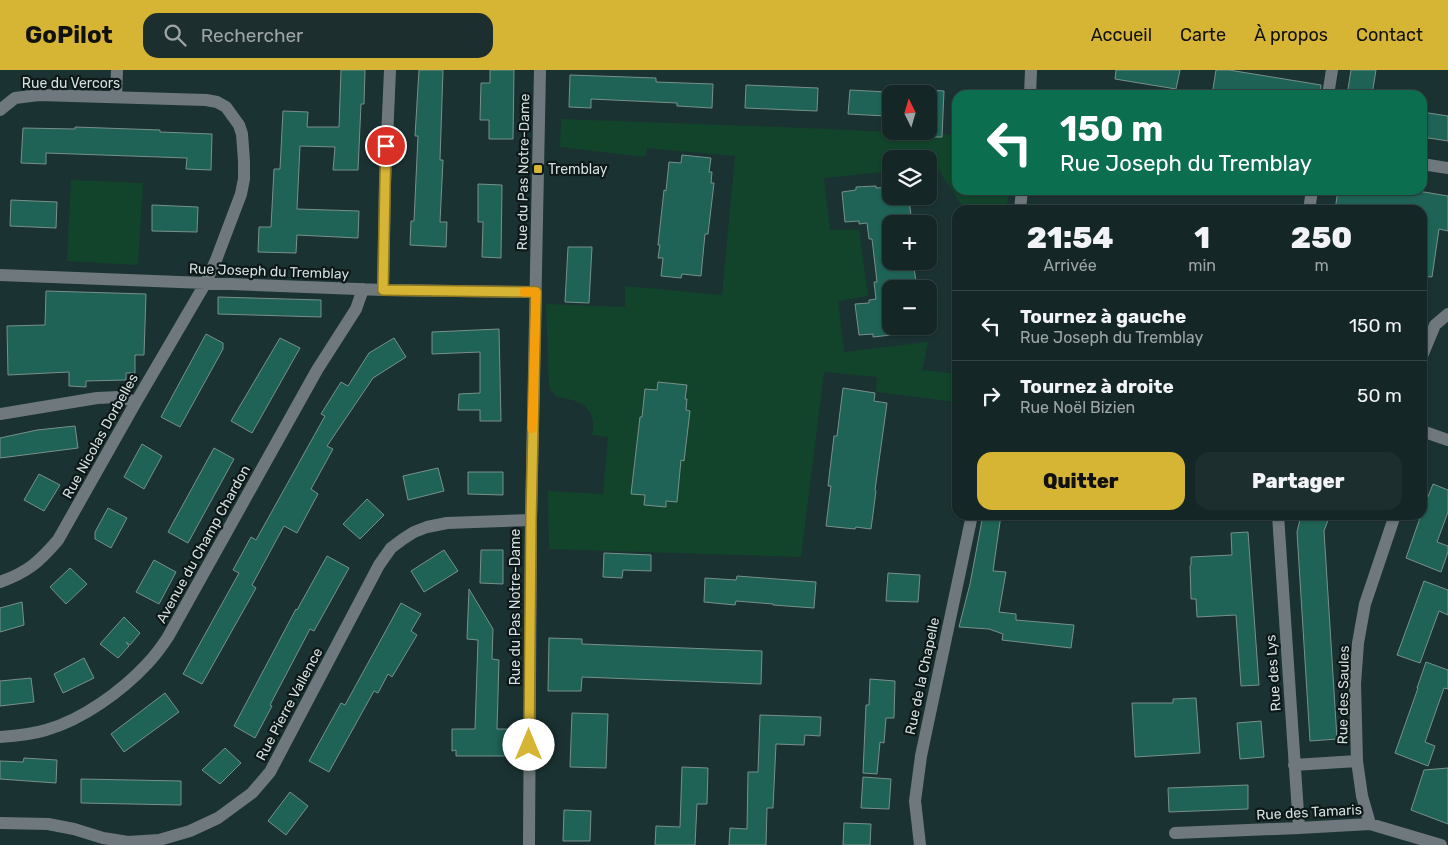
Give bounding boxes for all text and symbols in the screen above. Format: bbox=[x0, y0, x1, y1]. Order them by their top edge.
search box bbox=[143, 13, 493, 58]
text: GoPilot bbox=[25, 21, 113, 49]
icon: search bbox=[161, 21, 189, 49]
text: Rechercher bbox=[201, 24, 303, 47]
text: Accueil bbox=[1091, 24, 1152, 46]
text: Carte bbox=[1180, 24, 1226, 46]
text: À propos bbox=[1254, 24, 1328, 46]
text: Contact bbox=[1356, 24, 1423, 46]
street label: Rue du Vercors bbox=[22, 75, 120, 92]
north arrow bbox=[882, 85, 938, 140]
map controls bbox=[882, 85, 937, 335]
street label: Rue du Pas Notre-Dame bbox=[514, 93, 533, 251]
text: 150 m bbox=[1060, 108, 1163, 150]
icon: left bbox=[977, 110, 1042, 175]
pin bbox=[365, 125, 407, 167]
icon: arrive bbox=[372, 132, 400, 160]
button: layers bbox=[882, 150, 937, 205]
text: Rue Joseph du Tremblay bbox=[1060, 150, 1312, 177]
place label: Tremblay bbox=[548, 161, 608, 178]
marker: Tremblay bbox=[532, 163, 544, 175]
button: + bbox=[882, 215, 937, 270]
text: 21:54 bbox=[1027, 220, 1113, 256]
text: 1 bbox=[1194, 220, 1210, 256]
text: 250 bbox=[1291, 220, 1352, 256]
text: Arrivée bbox=[1043, 256, 1097, 275]
text: min bbox=[1188, 256, 1216, 275]
text: m bbox=[1314, 256, 1329, 275]
street label: Rue Joseph du Tremblay bbox=[189, 260, 350, 283]
button: − bbox=[882, 280, 937, 335]
text: Tournez à gauche bbox=[1020, 305, 1186, 328]
icon: left bbox=[977, 312, 1005, 340]
text: 150 m bbox=[1349, 314, 1402, 337]
text: Rue Joseph du Tremblay bbox=[1020, 328, 1203, 347]
street label: Rue Nicolas Dorbelles bbox=[59, 371, 142, 502]
text: Tournez à droite bbox=[1020, 375, 1174, 398]
icon: right bbox=[977, 382, 1005, 410]
text: 50 m bbox=[1357, 384, 1402, 407]
text: Rue Noël Bizien bbox=[1020, 398, 1135, 417]
button: Quitter bbox=[977, 452, 1185, 510]
button: Partager bbox=[1195, 452, 1402, 510]
street label: Avenue du Champ Chardon bbox=[153, 462, 254, 626]
street label: Rue du Pas Notre-Dame bbox=[507, 528, 524, 685]
street label: Rue de la Chapelle bbox=[902, 616, 943, 736]
street label: Rue des Lys bbox=[1262, 634, 1285, 712]
street label: Rue Pierre Vallence bbox=[253, 645, 326, 764]
street label: Rue des Saules bbox=[1334, 645, 1353, 745]
position arrow bbox=[502, 718, 554, 770]
street label: Rue des Tamaris bbox=[1256, 801, 1362, 824]

